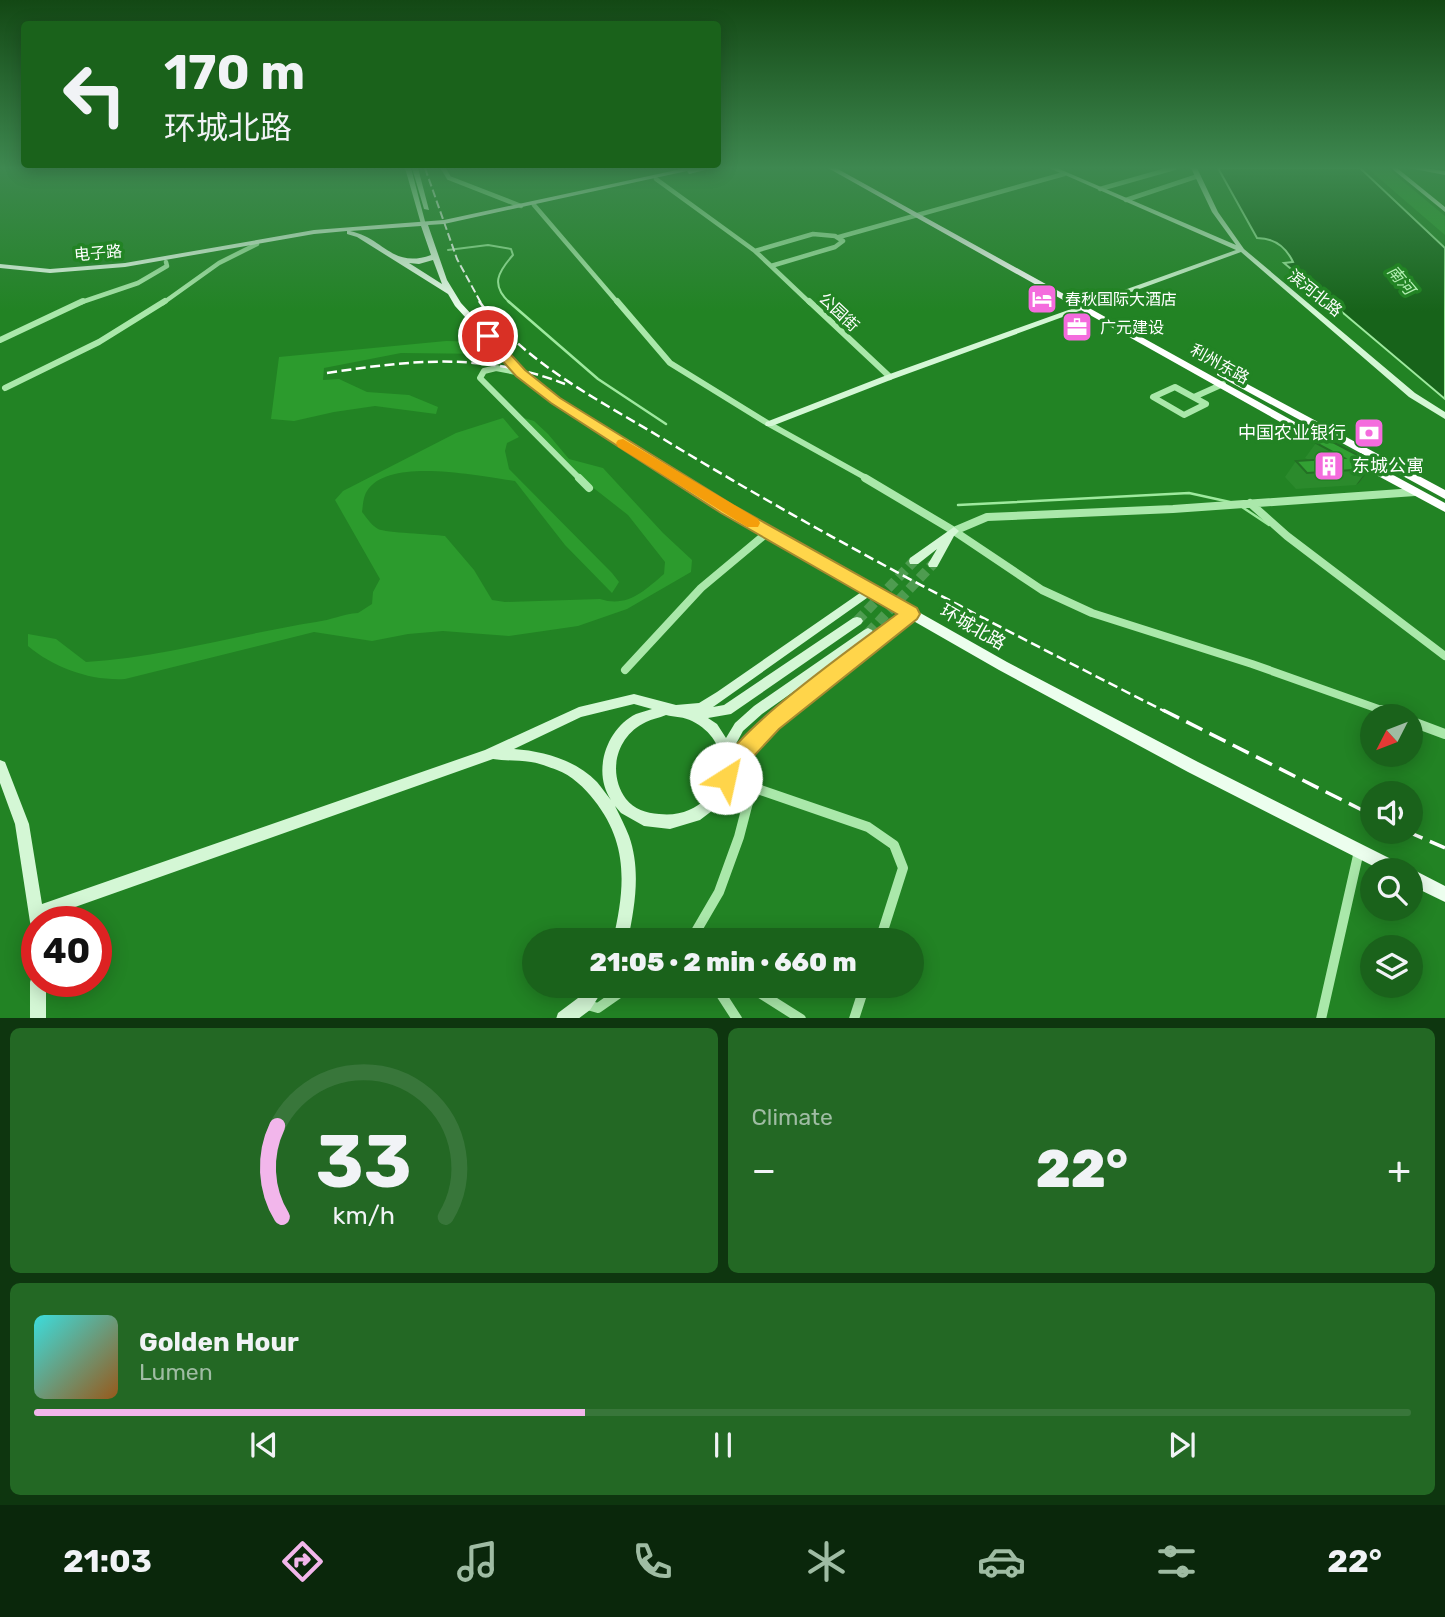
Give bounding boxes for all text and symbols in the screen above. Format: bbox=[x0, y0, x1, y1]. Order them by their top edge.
text: 170 m bbox=[164, 43, 305, 101]
icon: left bbox=[49, 49, 140, 140]
text: 环城北路 bbox=[164, 109, 292, 147]
street label: 电子路 bbox=[73, 241, 123, 265]
water label: 南河 bbox=[1383, 262, 1420, 301]
street label: 滨河北路 bbox=[1284, 265, 1346, 321]
hotel icon: 春秋国际大酒店 bbox=[1025, 282, 1059, 316]
street label: 公园街 bbox=[815, 289, 863, 335]
place label: 春秋国际大酒店 bbox=[1065, 290, 1177, 309]
pin bbox=[458, 306, 518, 366]
office icon: 广元建设 bbox=[1060, 310, 1094, 344]
icon: arrive bbox=[469, 317, 507, 355]
place label: 广元建设 bbox=[1100, 318, 1164, 337]
street label: 利州东路 bbox=[1187, 340, 1253, 388]
bank icon: 中国农业银行 bbox=[1352, 416, 1386, 450]
place label: 中国农业银行 bbox=[1238, 422, 1346, 444]
building icon: 东城公寓 bbox=[1312, 449, 1346, 483]
place label: 东城公寓 bbox=[1352, 455, 1424, 477]
street label: 环城北路 bbox=[936, 599, 1010, 655]
north arrow bbox=[1360, 704, 1423, 766]
map controls bbox=[1360, 704, 1423, 998]
position arrow bbox=[689, 741, 763, 815]
button: sound bbox=[1360, 781, 1423, 844]
button: search bbox=[1360, 858, 1423, 921]
speed limit sign: 40 bbox=[21, 906, 112, 997]
button: layers bbox=[1360, 935, 1423, 998]
text: 21:05 · 2 min · 660 m bbox=[589, 947, 857, 978]
text: Climate bbox=[752, 1103, 833, 1131]
text: 33 bbox=[316, 1119, 412, 1205]
text: 22° bbox=[1036, 1138, 1128, 1200]
text: − bbox=[752, 1147, 776, 1193]
text: + bbox=[1387, 1147, 1411, 1193]
text: km/h bbox=[333, 1200, 395, 1229]
text: Golden Hour bbox=[139, 1327, 299, 1358]
text: Lumen bbox=[139, 1358, 213, 1386]
icon: previous bbox=[245, 1426, 283, 1464]
icon: pause bbox=[704, 1426, 742, 1464]
icon: next bbox=[1163, 1426, 1201, 1464]
icon: directions bbox=[278, 1537, 327, 1586]
icon: music bbox=[453, 1537, 502, 1586]
icon: phone bbox=[628, 1537, 677, 1586]
icon: climate bbox=[802, 1537, 851, 1586]
icon: car bbox=[977, 1537, 1026, 1586]
icon: filters bbox=[1152, 1537, 1201, 1586]
text: 21:03 bbox=[63, 1542, 152, 1580]
text: 22° bbox=[1327, 1542, 1382, 1580]

